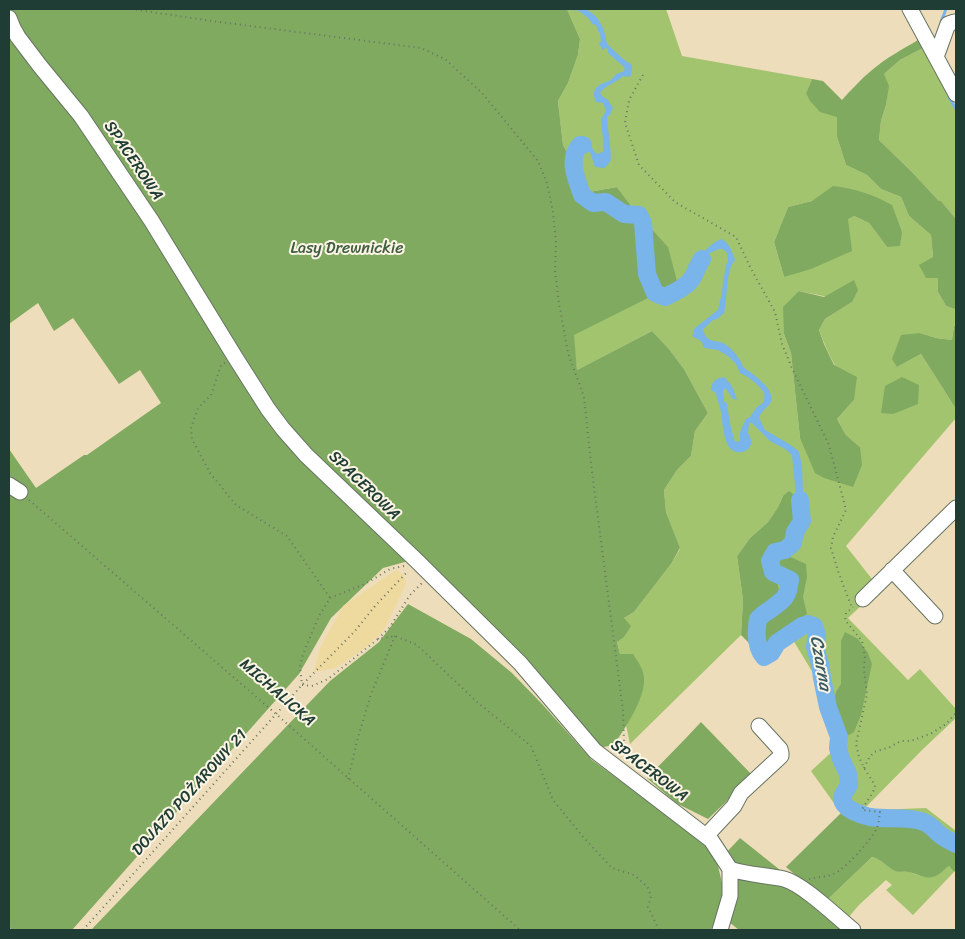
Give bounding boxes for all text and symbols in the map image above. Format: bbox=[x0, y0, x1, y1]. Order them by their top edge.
street label: SPACEROWA bbox=[99, 118, 167, 204]
park label: Lasy Drewnickie bbox=[291, 239, 403, 259]
street label: SPACEROWA bbox=[324, 447, 404, 525]
water label: Czarna bbox=[805, 634, 835, 692]
street label: MICHALICKA bbox=[235, 655, 319, 731]
street label: DOJAZD POŻAROWY 21 bbox=[128, 726, 252, 860]
street label: SPACEROWA bbox=[607, 736, 691, 806]

